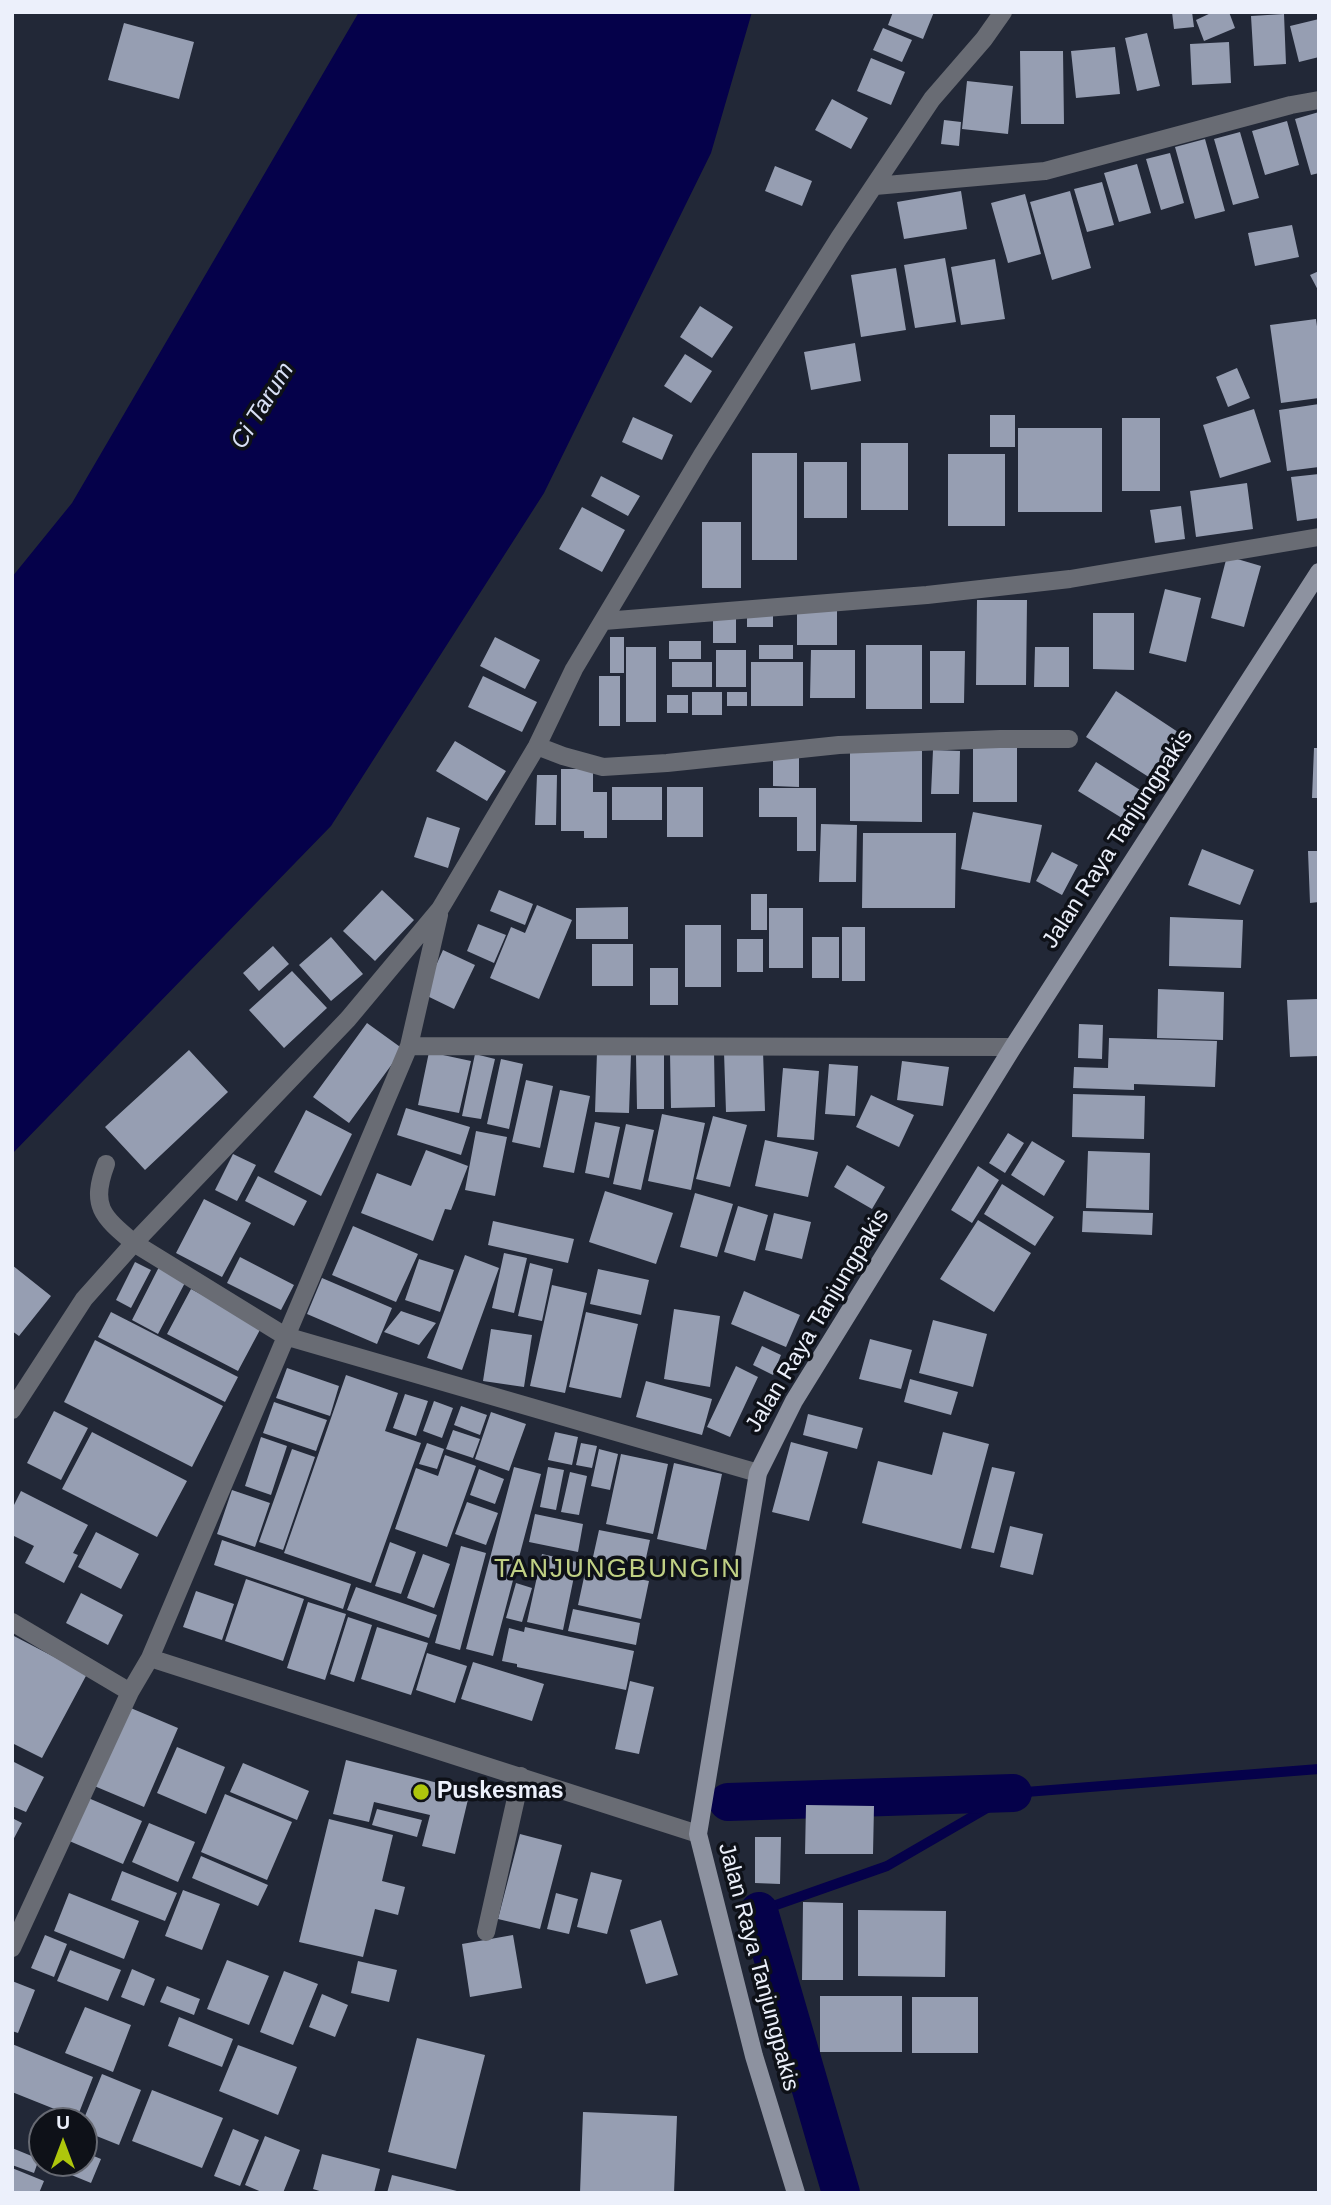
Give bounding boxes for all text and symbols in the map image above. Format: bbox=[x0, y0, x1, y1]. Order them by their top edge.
water label: Ci Tarum bbox=[225, 357, 301, 455]
street label: Jalan Raya Tanjungpakis bbox=[1037, 724, 1199, 954]
street label: Jalan Raya Tanjungpakis bbox=[740, 1204, 896, 1438]
district label: TANJUNGBUNGIN bbox=[496, 1554, 740, 1586]
place label: Puskesmas bbox=[437, 1778, 564, 1806]
marker: Puskesmas bbox=[411, 1782, 431, 1802]
street label: Jalan Raya Tanjungpakis bbox=[712, 1840, 804, 2094]
north arrow bbox=[28, 2107, 98, 2177]
text: U bbox=[56, 2112, 70, 2133]

